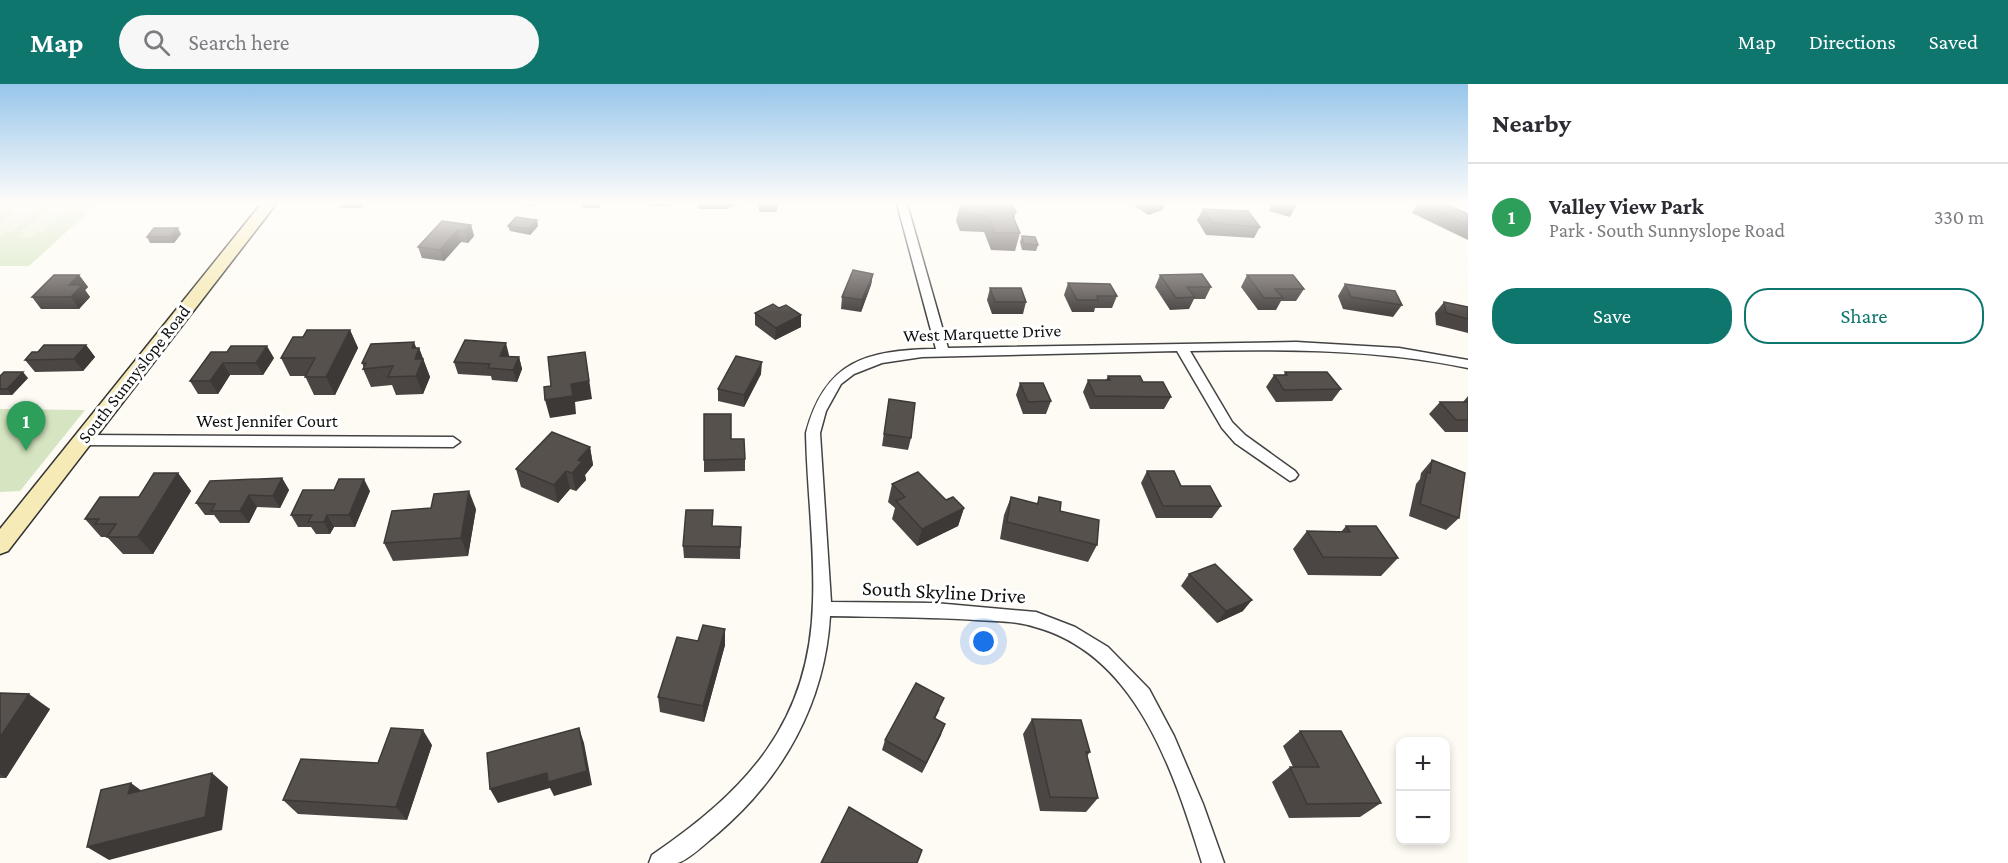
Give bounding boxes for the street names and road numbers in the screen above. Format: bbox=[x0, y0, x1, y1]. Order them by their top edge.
street label: South Sunnyslope Road bbox=[74, 301, 194, 447]
street label: West Marquette Drive bbox=[903, 320, 1062, 346]
street label: West Jennifer Court bbox=[196, 411, 339, 431]
street label: South Skyline Drive bbox=[862, 576, 1026, 608]

